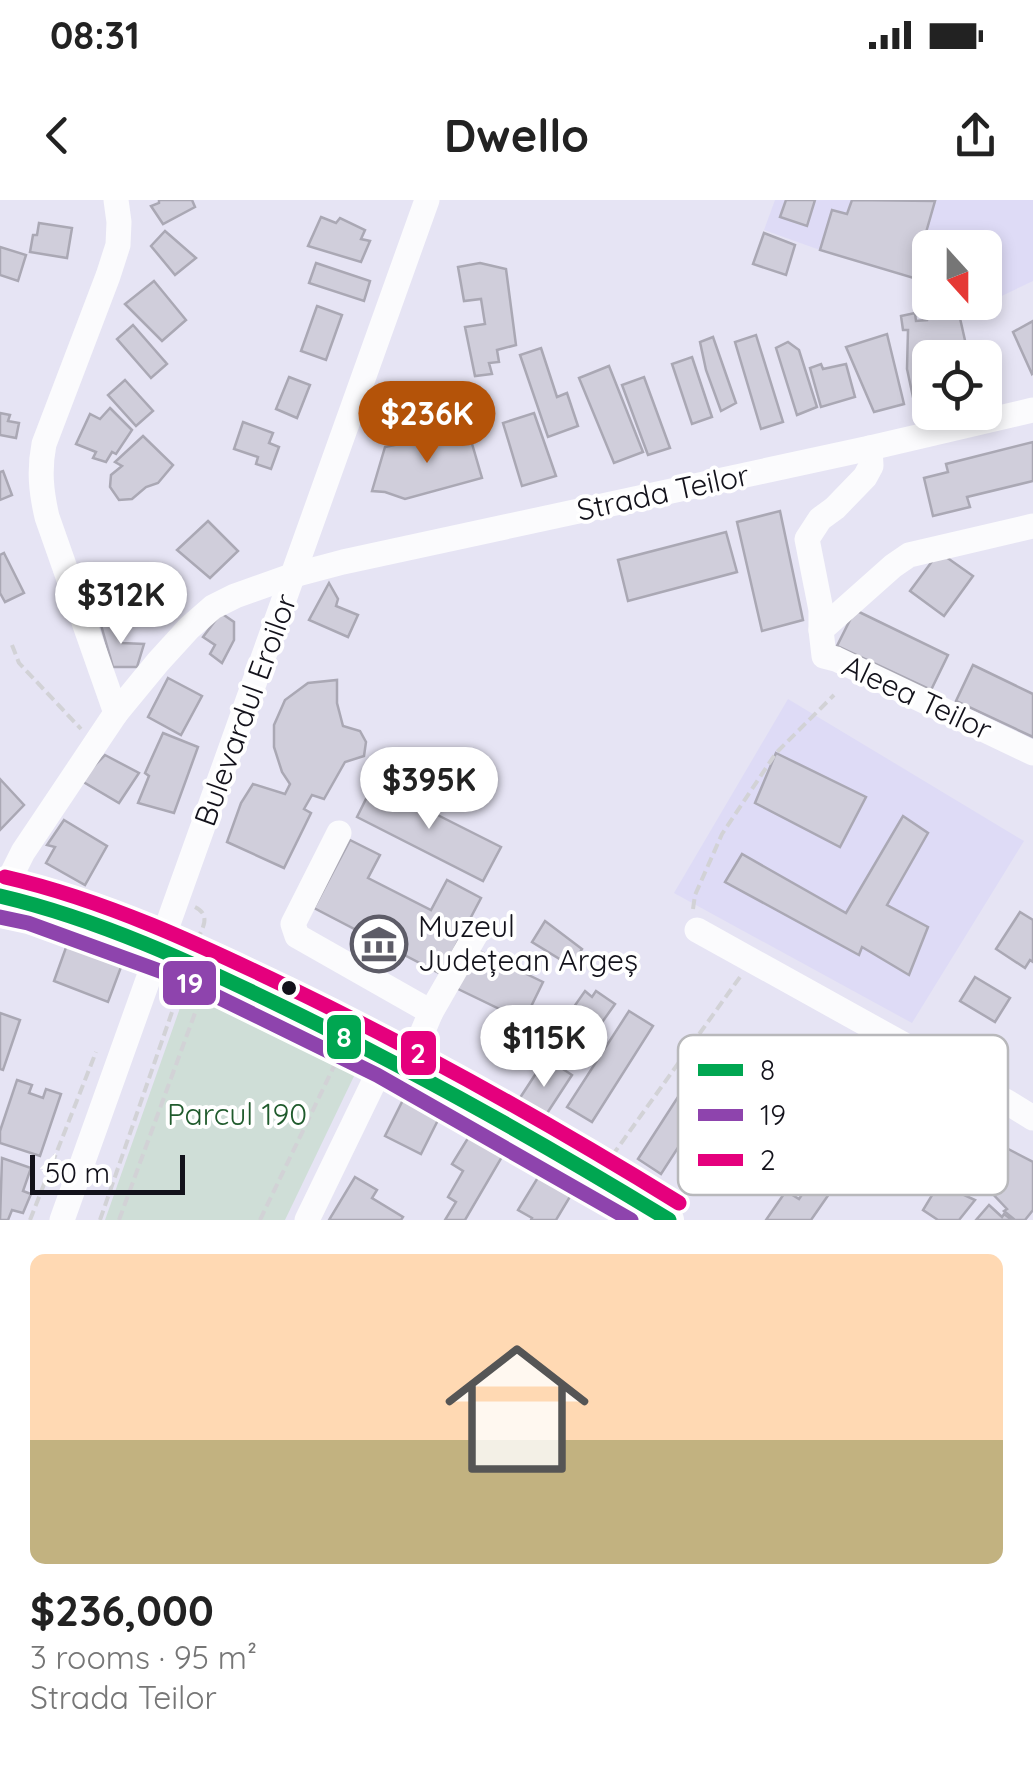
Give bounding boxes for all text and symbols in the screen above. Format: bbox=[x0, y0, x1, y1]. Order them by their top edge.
text: 08:31 bbox=[50, 11, 140, 59]
text: Dwello bbox=[444, 107, 589, 163]
icon: back bbox=[30, 108, 85, 163]
icon: share bbox=[948, 108, 1003, 163]
north arrow bbox=[912, 230, 1002, 320]
map controls bbox=[912, 230, 1002, 430]
button: locate bbox=[912, 340, 1002, 430]
pin: $236K bbox=[357, 381, 497, 466]
text: $236K bbox=[380, 393, 474, 433]
street label: Strada Teilor bbox=[573, 455, 753, 529]
pin: $312K bbox=[51, 562, 191, 647]
text: $312K bbox=[77, 574, 165, 614]
street label: Bulevardul Eroilor bbox=[185, 588, 305, 831]
street label: Aleea Teilor bbox=[837, 646, 999, 748]
pin: $395K bbox=[359, 747, 499, 832]
text: $395K bbox=[382, 759, 476, 799]
place label: Muzeul Județean Argeș bbox=[418, 907, 638, 979]
museum icon: Muzeul Județean Argeș bbox=[349, 914, 409, 974]
line badge: 19 bbox=[161, 959, 218, 1007]
text: 19 bbox=[177, 965, 203, 1000]
unlabelled marker bbox=[279, 978, 299, 998]
pin: $115K bbox=[474, 1005, 614, 1090]
line badge: 8 bbox=[325, 1013, 363, 1061]
text: $115K bbox=[502, 1017, 586, 1057]
text: 8 bbox=[336, 1019, 352, 1054]
line badge: 2 bbox=[399, 1029, 438, 1077]
text: 2 bbox=[410, 1035, 426, 1070]
legend bbox=[678, 1035, 1008, 1195]
text: 8 bbox=[760, 1052, 775, 1087]
park label: Parcul 190 bbox=[167, 1095, 307, 1133]
text: 19 bbox=[760, 1097, 786, 1132]
text: 2 bbox=[760, 1142, 776, 1177]
scale bar bbox=[30, 1150, 185, 1194]
text: 50 m bbox=[45, 1155, 110, 1190]
icon: home bbox=[427, 1319, 607, 1499]
text: $236,000 bbox=[30, 1584, 214, 1637]
text: 3 rooms · 95 m² bbox=[30, 1637, 257, 1677]
text: Strada Teilor bbox=[30, 1677, 217, 1717]

